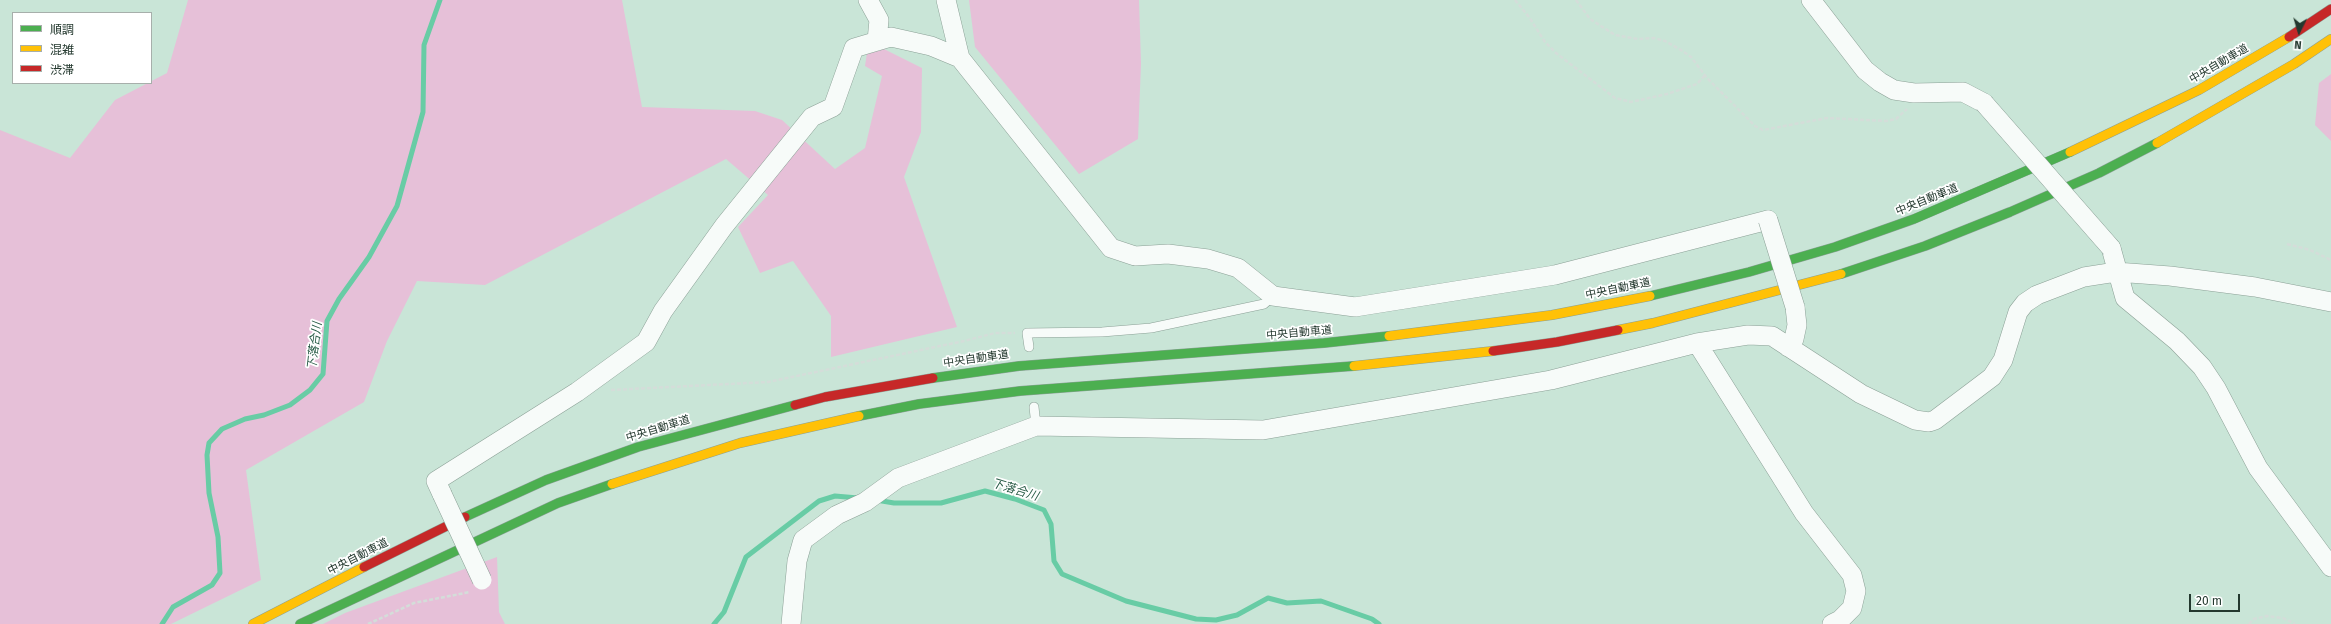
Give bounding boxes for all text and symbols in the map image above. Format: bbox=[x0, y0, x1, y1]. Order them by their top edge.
legend bbox=[12, 12, 152, 84]
north arrow bbox=[2279, 12, 2319, 52]
text: 順調 bbox=[50, 23, 74, 37]
text: N bbox=[2294, 38, 2302, 51]
street label: 中央自動車道 bbox=[2187, 42, 2251, 86]
text: 混雑 bbox=[50, 43, 74, 57]
text: 渋滞 bbox=[50, 63, 74, 77]
street label: 中央自動車道 bbox=[1894, 182, 1960, 218]
street label: 中央自動車道 bbox=[1584, 276, 1652, 302]
water label: 下落合川 bbox=[305, 321, 325, 371]
street label: 中央自動車道 bbox=[1266, 324, 1332, 342]
street label: 中央自動車道 bbox=[942, 348, 1010, 370]
street label: 中央自動車道 bbox=[625, 413, 691, 445]
water label: 下落合川 bbox=[990, 476, 1040, 504]
street label: 中央自動車道 bbox=[326, 536, 390, 578]
scale bar bbox=[2191, 586, 2242, 612]
text: 20 m bbox=[2196, 594, 2222, 608]

